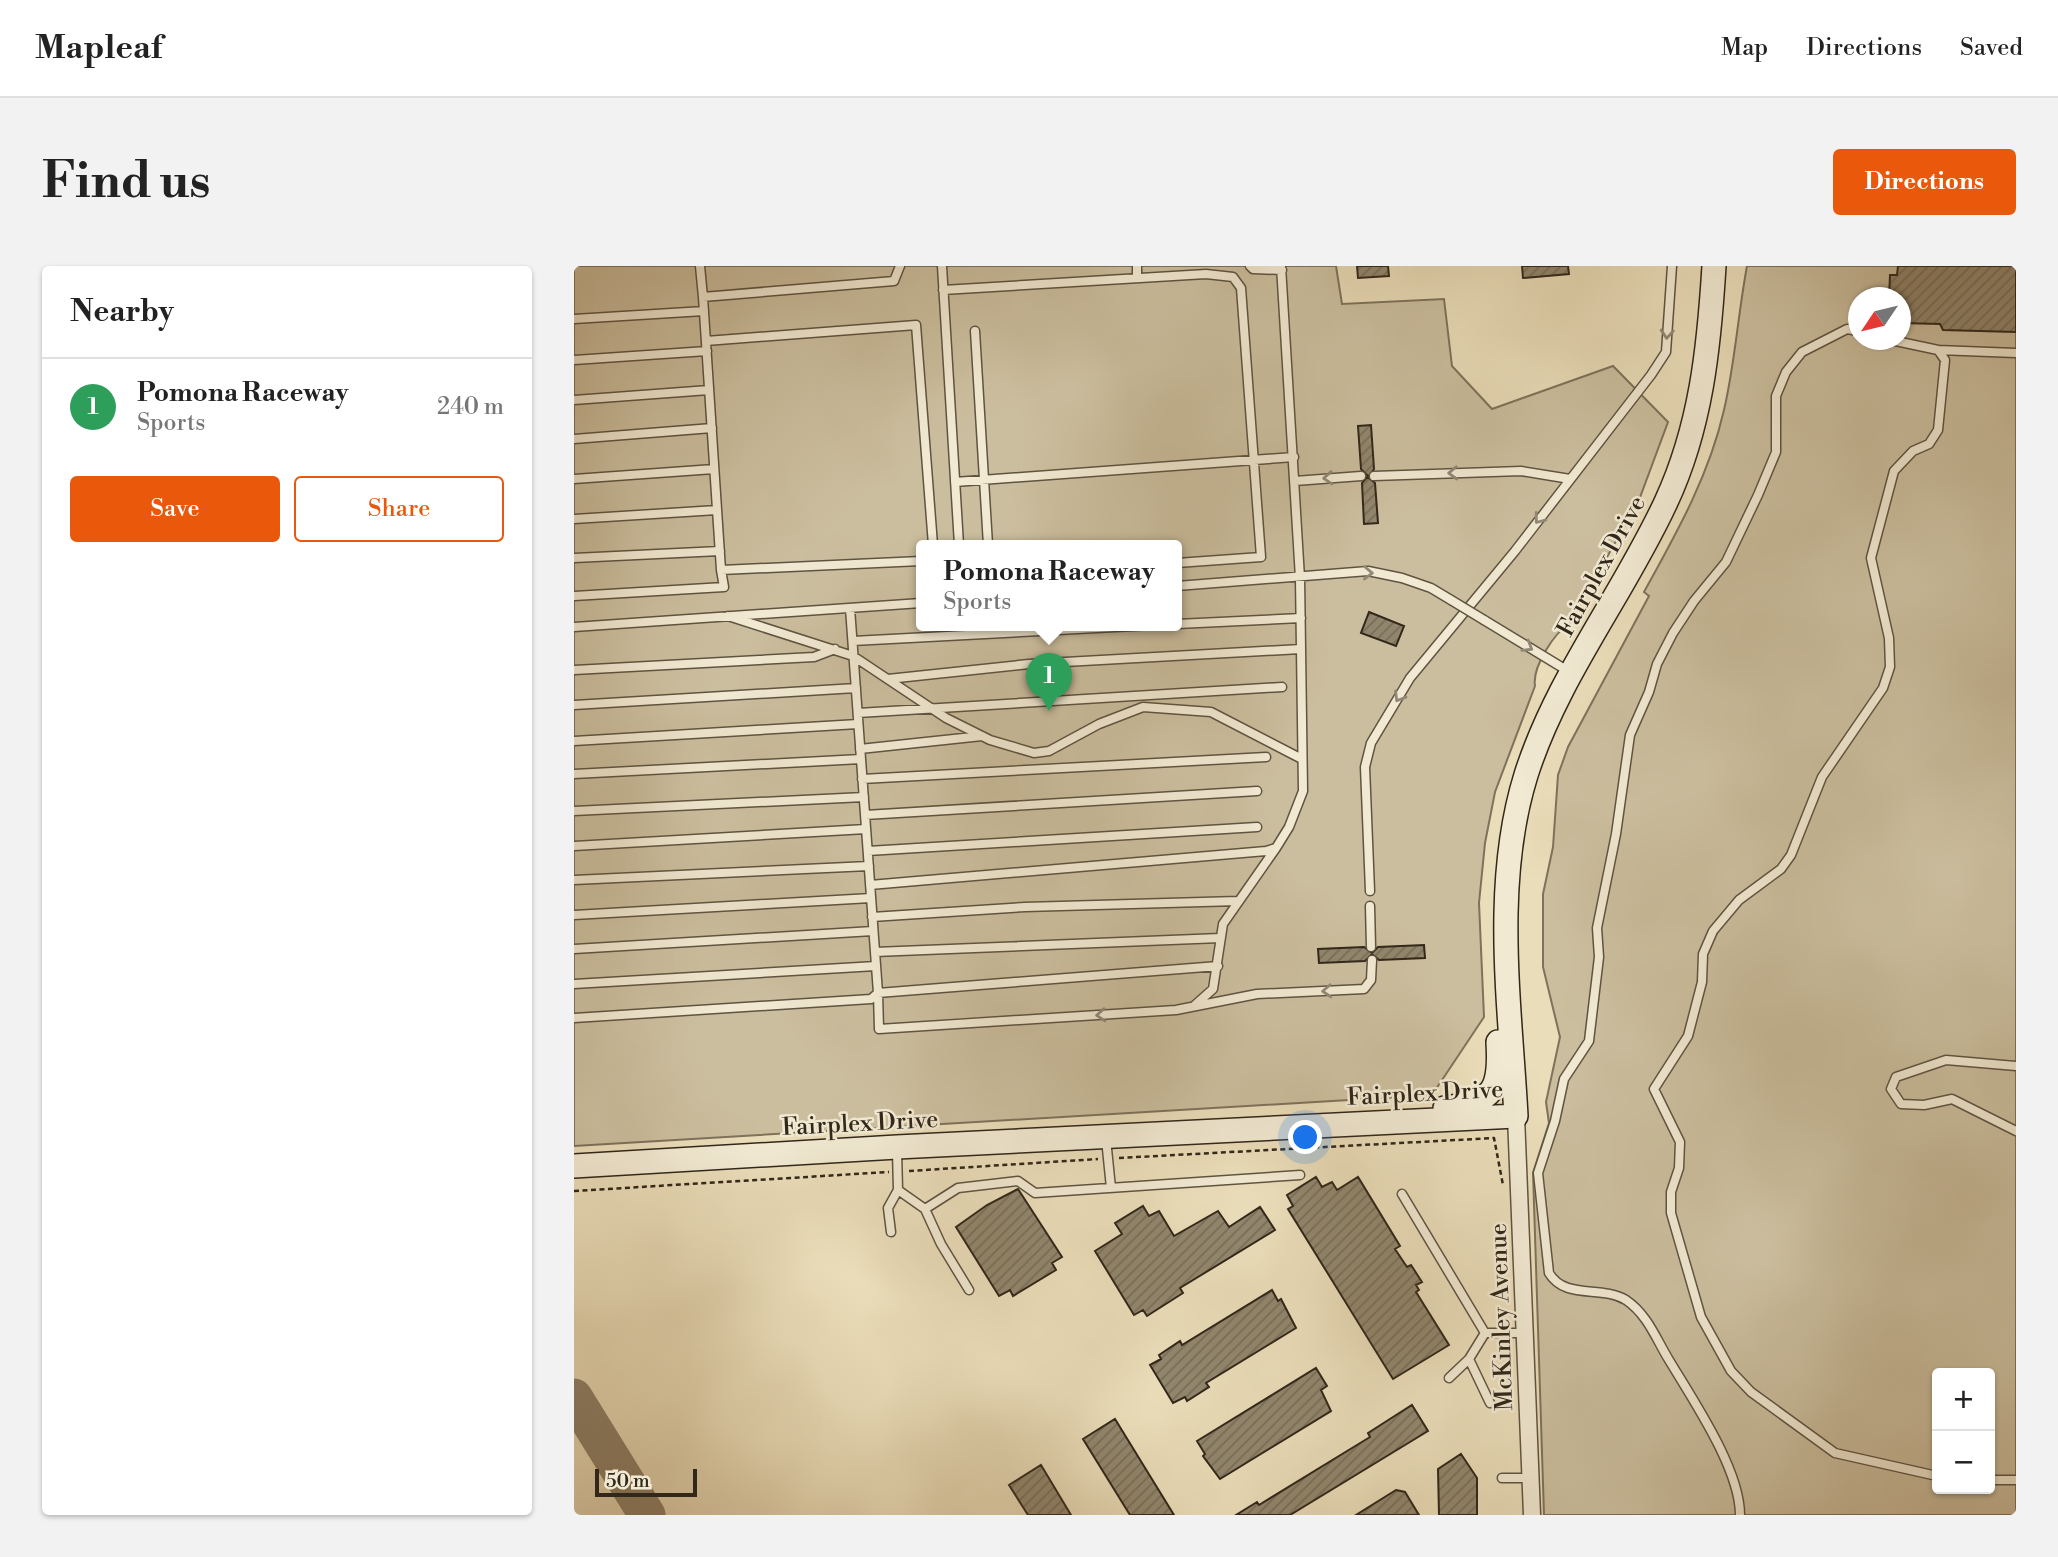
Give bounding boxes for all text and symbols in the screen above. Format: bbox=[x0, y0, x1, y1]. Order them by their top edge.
text: Mapleaf bbox=[35, 28, 162, 69]
text: Map bbox=[1721, 33, 1768, 63]
text: Directions bbox=[1806, 33, 1922, 63]
text: Saved bbox=[1960, 33, 2023, 63]
button: Directions bbox=[1833, 149, 2016, 215]
text: Find us bbox=[42, 152, 211, 213]
north arrow bbox=[1848, 287, 1911, 350]
text: Nearby bbox=[70, 293, 174, 331]
one-way arrow bbox=[1660, 329, 1675, 340]
text: Pomona Raceway bbox=[137, 377, 349, 409]
text: 1 bbox=[87, 393, 99, 421]
text: 240 m bbox=[437, 393, 504, 421]
text: Sports bbox=[137, 409, 205, 437]
one-way arrow bbox=[1448, 465, 1458, 481]
one-way arrow bbox=[1322, 470, 1333, 485]
button: Save bbox=[70, 476, 280, 542]
button: Share bbox=[294, 476, 504, 542]
street label: Fairplex Drive bbox=[1551, 491, 1653, 642]
one-way arrow bbox=[1535, 511, 1548, 524]
popup bbox=[916, 540, 1182, 631]
text: Pomona Raceway bbox=[943, 556, 1155, 588]
one-way arrow bbox=[1363, 565, 1374, 580]
text: Sports bbox=[943, 588, 1011, 616]
one-way arrow bbox=[1520, 638, 1533, 651]
pin: 1 bbox=[1026, 653, 1072, 711]
one-way arrow bbox=[1394, 690, 1407, 703]
one-way arrow bbox=[1321, 983, 1332, 998]
one-way arrow bbox=[1096, 1007, 1107, 1022]
street label: Fairplex Drive bbox=[1346, 1075, 1504, 1113]
street label: Fairplex Drive bbox=[781, 1105, 939, 1143]
your location bbox=[1288, 1120, 1322, 1154]
street label: McKinley Avenue bbox=[1484, 1223, 1520, 1411]
map controls bbox=[1932, 1368, 1995, 1494]
button: + bbox=[1932, 1368, 1995, 1431]
button: − bbox=[1932, 1431, 1995, 1494]
scale bar bbox=[595, 1466, 696, 1498]
text: 50 m bbox=[606, 1469, 650, 1493]

